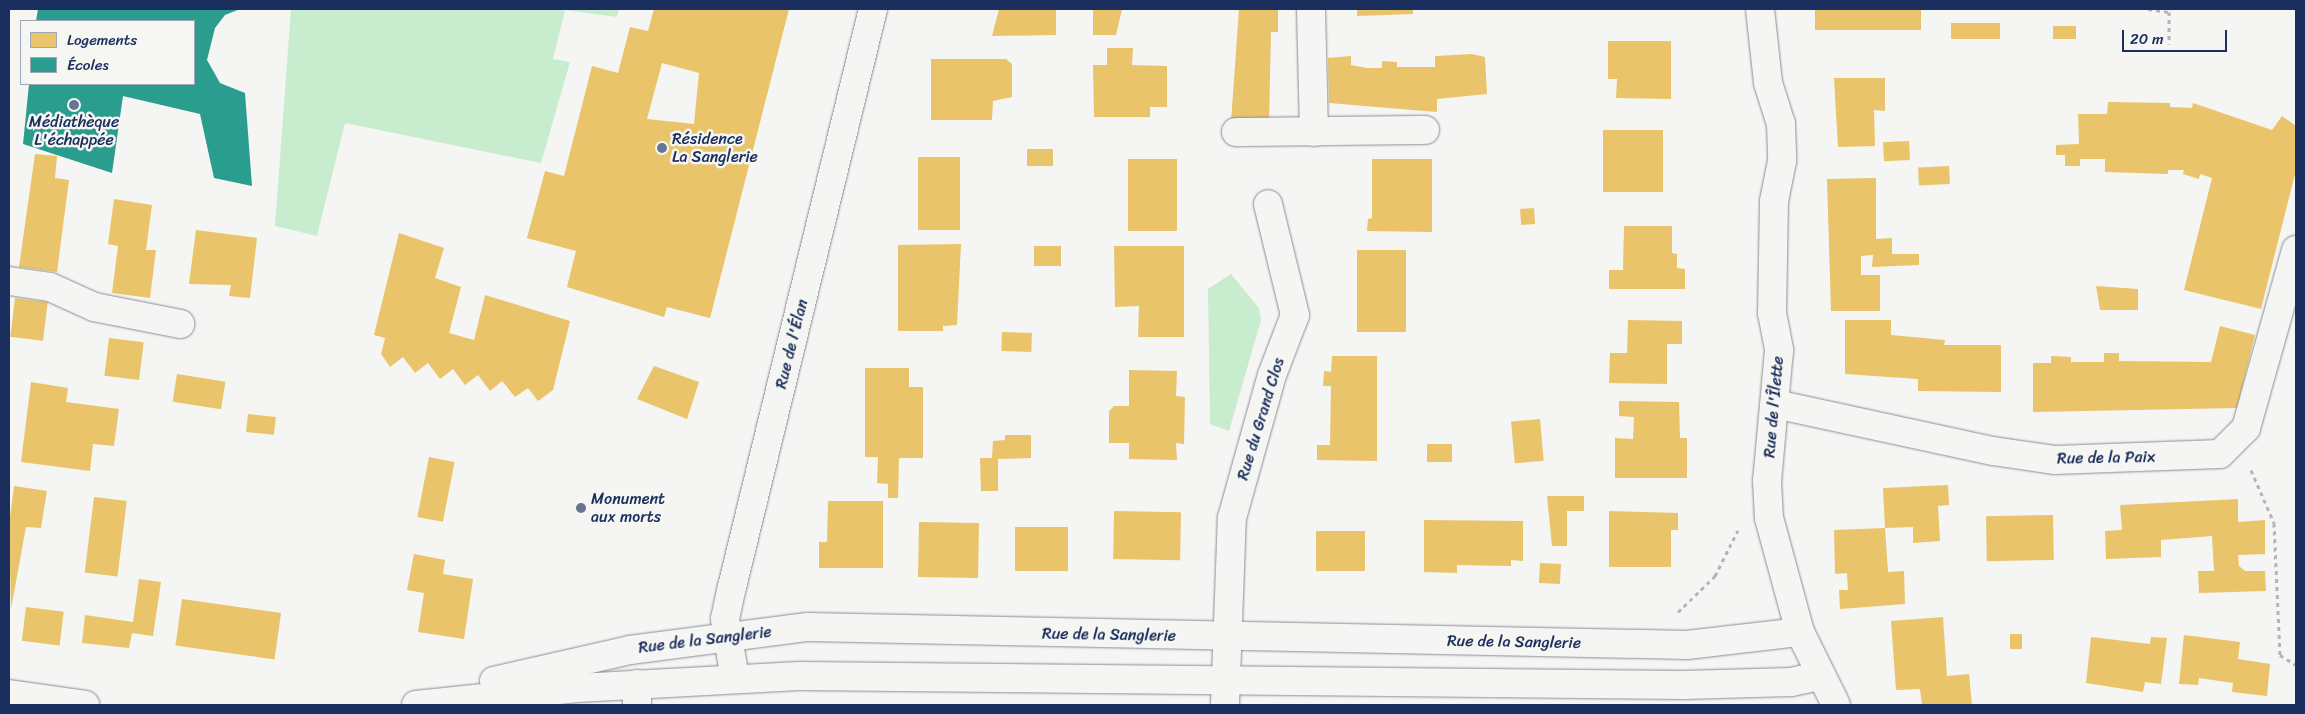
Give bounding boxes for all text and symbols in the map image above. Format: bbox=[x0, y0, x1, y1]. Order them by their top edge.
legend bbox=[20, 20, 195, 85]
scale bar bbox=[2125, 20, 2230, 52]
text: 20 m bbox=[2130, 26, 2164, 52]
text: Logements bbox=[67, 27, 137, 53]
text: Écoles bbox=[67, 52, 109, 78]
marker: Médiathèque L'échappée bbox=[68, 99, 80, 111]
place label: Médiathèque L'échappée bbox=[29, 112, 119, 150]
place label: Résidence La Sanglerie bbox=[672, 129, 758, 167]
marker: Résidence La Sanglerie bbox=[656, 142, 668, 154]
street label: Rue de l'Élan bbox=[772, 297, 812, 391]
street label: Rue du Grand Clos bbox=[1233, 355, 1289, 483]
street label: Rue de l'Îlette bbox=[1760, 355, 1788, 459]
street label: Rue de la Paix bbox=[2057, 448, 2155, 468]
place label: Monument aux morts bbox=[591, 489, 665, 527]
marker: Monument aux morts bbox=[575, 502, 587, 514]
street label: Rue de la Sanglerie bbox=[637, 622, 773, 658]
street label: Rue de la Sanglerie bbox=[1041, 624, 1177, 646]
street label: Rue de la Sanglerie bbox=[1446, 631, 1582, 653]

